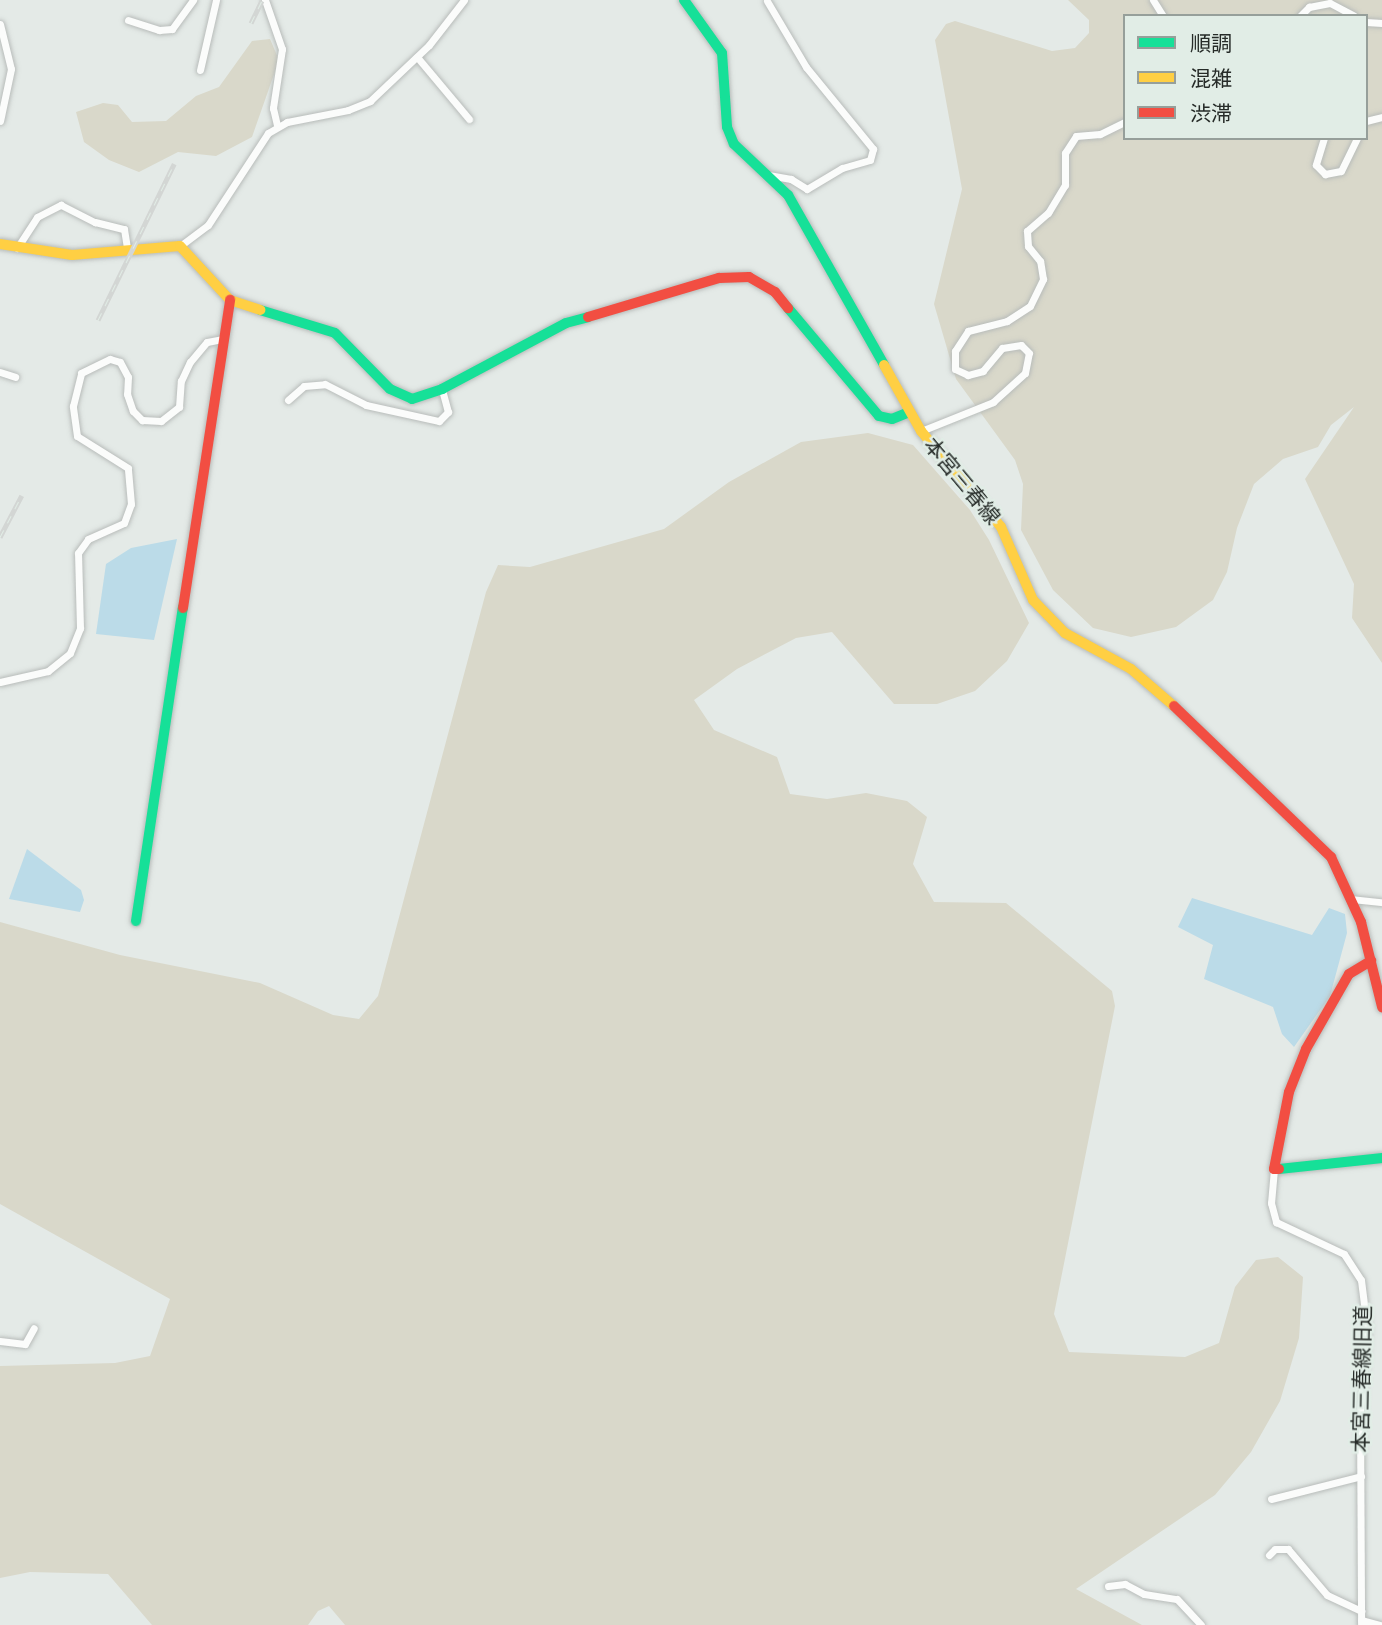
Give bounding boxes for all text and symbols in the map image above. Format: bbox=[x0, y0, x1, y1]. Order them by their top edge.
legend bbox=[1123, 14, 1368, 140]
text: 順調 bbox=[1190, 29, 1232, 58]
text: 混雑 bbox=[1190, 64, 1232, 93]
text: 渋滞 bbox=[1190, 99, 1232, 128]
street label: 本宮三春線 bbox=[919, 433, 1005, 529]
street label: 本宮三春線旧道 bbox=[1348, 1305, 1376, 1453]

